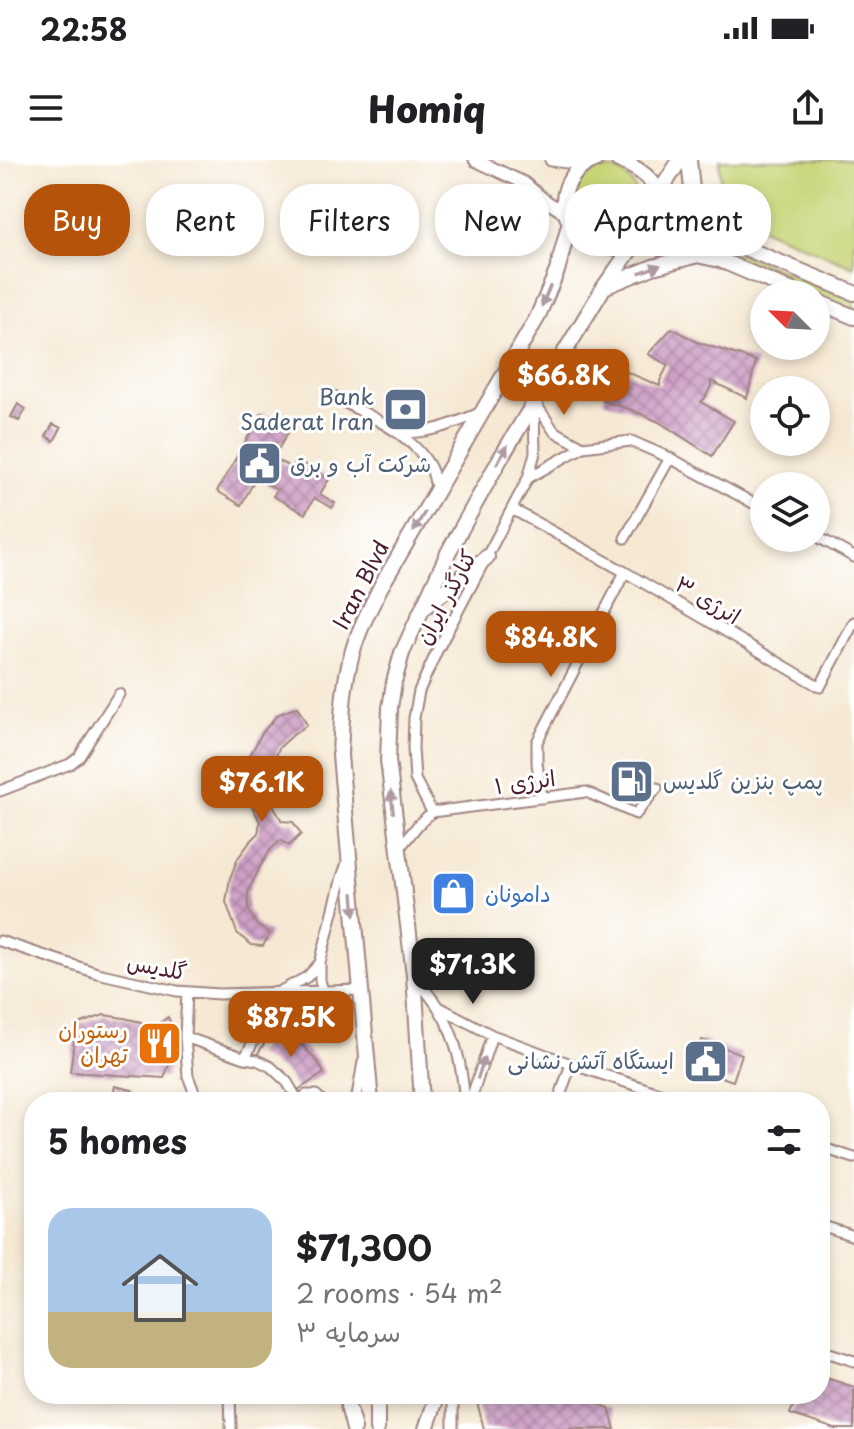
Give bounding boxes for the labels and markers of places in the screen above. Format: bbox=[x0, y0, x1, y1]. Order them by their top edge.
pin: $66.8K bbox=[499, 349, 629, 417]
place label: Bank Saderat Iran bbox=[240, 379, 374, 437]
bank icon: Bank Saderat Iran bbox=[381, 386, 429, 434]
public building icon: شرکت آب و برق bbox=[235, 440, 283, 488]
place label: شرکت آب و برق bbox=[290, 446, 431, 479]
pin: $84.8K bbox=[486, 611, 616, 679]
pin: $76.1K bbox=[197, 756, 327, 824]
fuel station icon: پمپ بنزین گلدیس bbox=[608, 757, 656, 805]
place label: پمپ بنزین گلدیس bbox=[663, 763, 823, 796]
shop icon: دامونان bbox=[430, 870, 478, 918]
place label: دامونان bbox=[485, 876, 551, 909]
pin: $71.3K bbox=[408, 938, 538, 1006]
pin: $87.5K bbox=[226, 991, 356, 1059]
place label: رستوران تهران bbox=[58, 1012, 129, 1070]
restaurant icon: رستوران تهران bbox=[135, 1019, 183, 1067]
public building icon: ایستگاه آتش نشانی bbox=[681, 1037, 729, 1085]
place label: ایستگاه آتش نشانی bbox=[507, 1043, 674, 1076]

